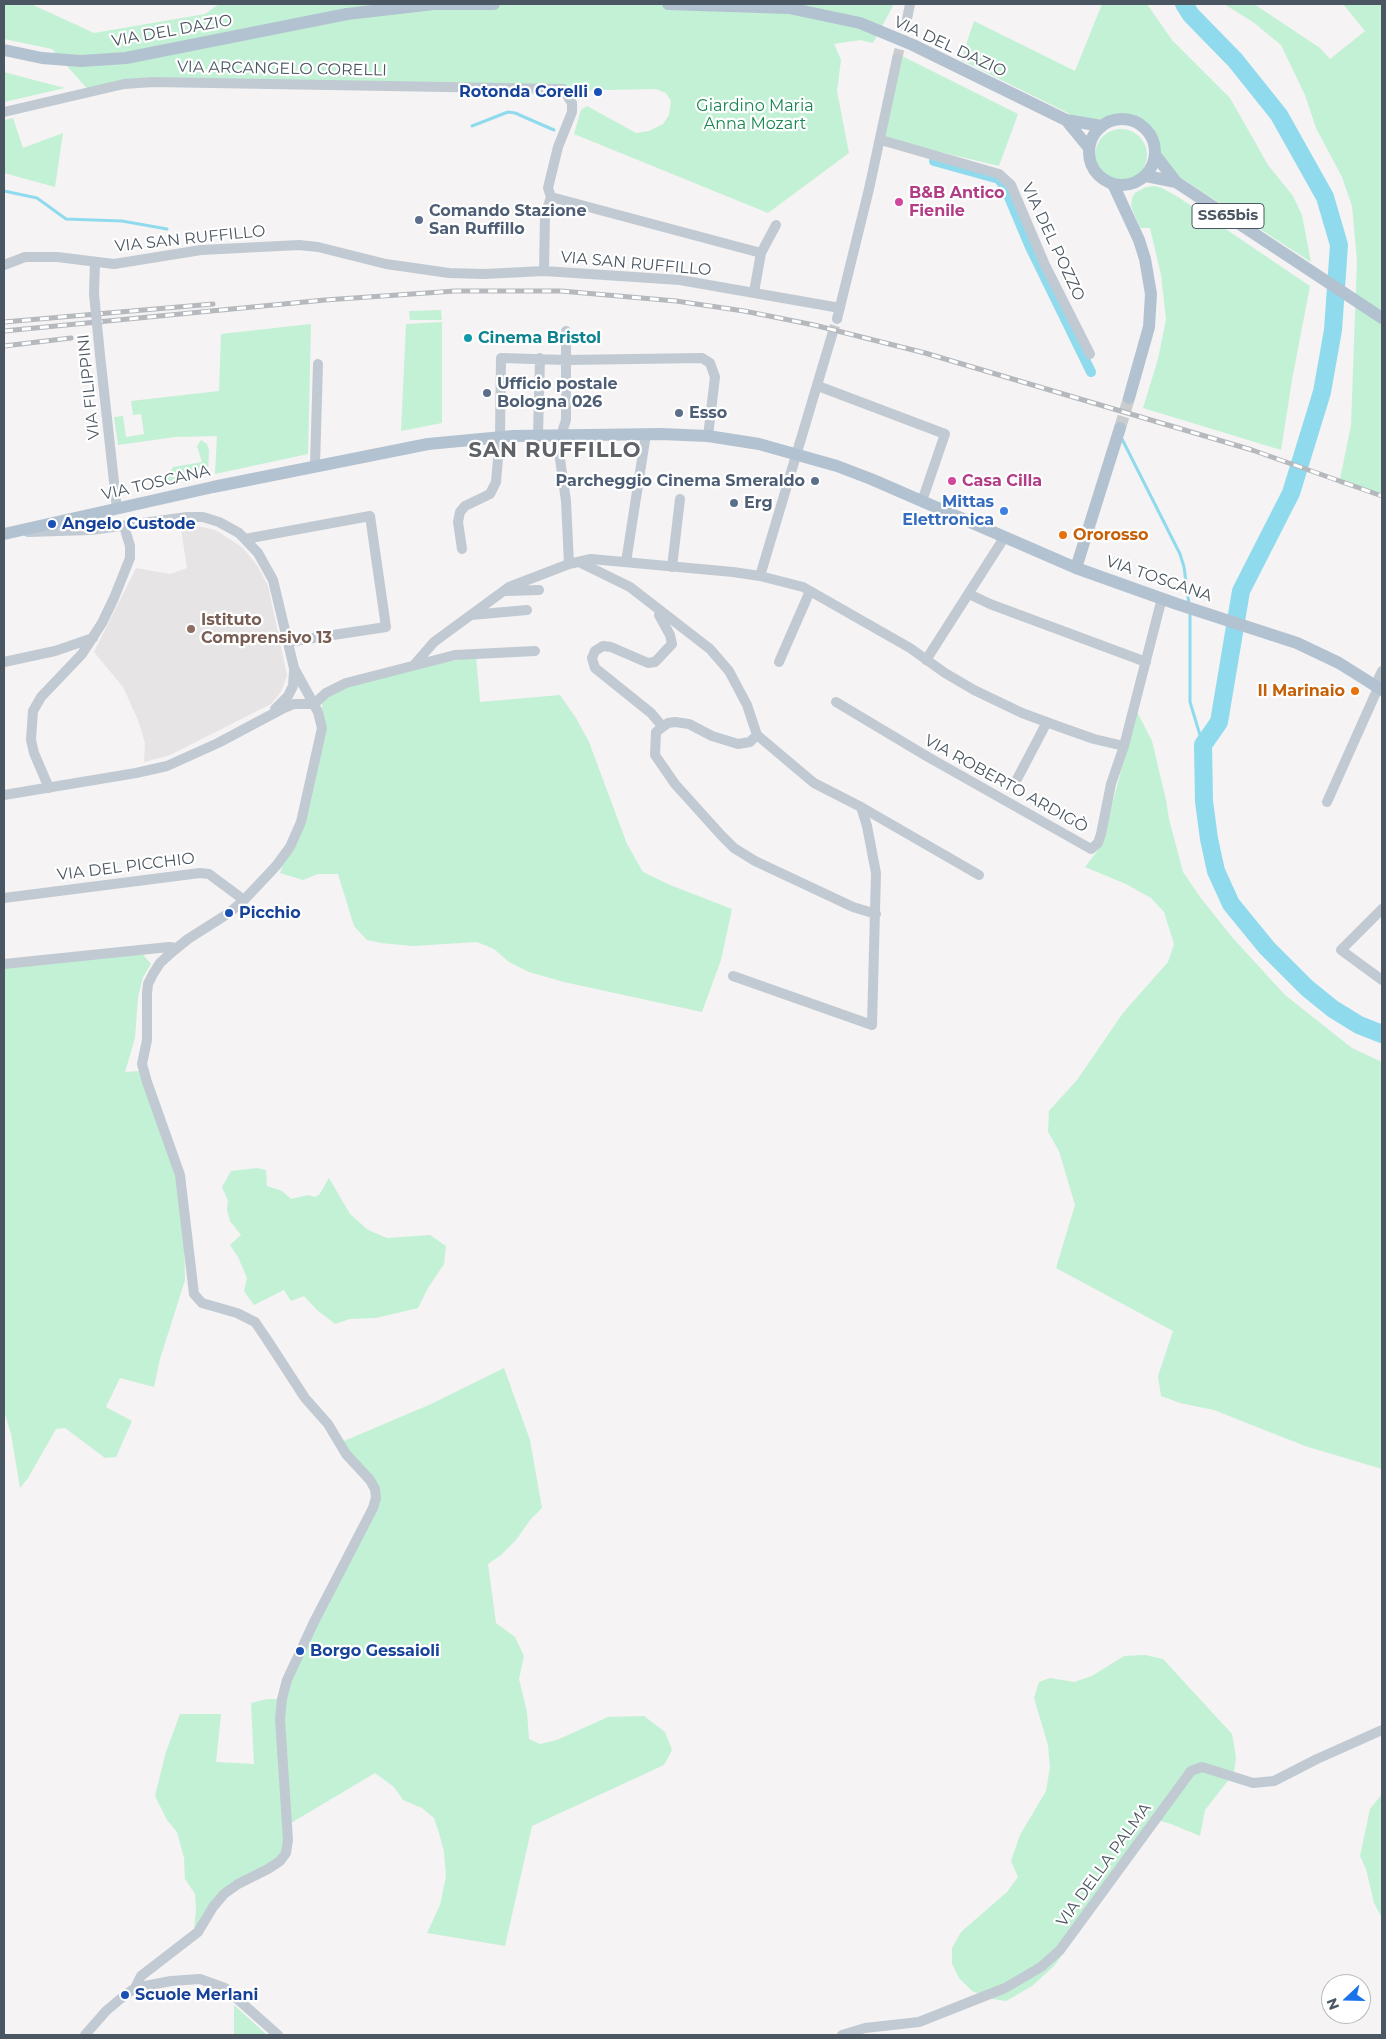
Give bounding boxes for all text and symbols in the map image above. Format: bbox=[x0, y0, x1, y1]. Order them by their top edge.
street label: VIA DEL DAZIO bbox=[110, 11, 234, 51]
street label: VIA DEL DAZIO bbox=[891, 12, 1009, 82]
street label: VIA ARCANGELO CORELLI bbox=[177, 58, 387, 80]
place label: Rotonda Corelli bbox=[459, 82, 588, 102]
marker: Rotonda Corelli bbox=[592, 86, 604, 98]
park label: Giardino Maria Anna Mozart bbox=[696, 96, 814, 134]
street label: VIA DEL POZZO bbox=[1017, 180, 1089, 304]
place label: B&B Antico Fienile bbox=[909, 183, 1005, 221]
marker: B&B Antico Fienile bbox=[893, 196, 905, 208]
place label: Comando Stazione San Ruffillo bbox=[429, 201, 587, 239]
road number: SS65bis bbox=[1192, 204, 1264, 228]
marker: Comando Stazione San Ruffillo bbox=[413, 214, 425, 226]
street label: VIA SAN RUFFILLO bbox=[114, 222, 266, 256]
street label: VIA SAN RUFFILLO bbox=[560, 248, 712, 280]
place label: Cinema Bristol bbox=[478, 328, 601, 348]
marker: Cinema Bristol bbox=[462, 332, 474, 344]
street label: VIA FILIPPINI bbox=[74, 333, 104, 441]
place label: Ufficio postale Bologna 026 bbox=[497, 374, 618, 412]
marker: Ufficio postale Bologna 026 bbox=[481, 387, 493, 399]
place label: Esso bbox=[689, 403, 727, 423]
marker: Esso bbox=[673, 407, 685, 419]
district label: SAN RUFFILLO bbox=[467, 438, 643, 464]
street label: VIA TOSCANA bbox=[100, 461, 212, 505]
place label: Parcheggio Cinema Smeraldo bbox=[556, 471, 805, 491]
place label: Casa Cilla bbox=[962, 471, 1042, 491]
marker: Parcheggio Cinema Smeraldo bbox=[809, 475, 821, 487]
marker: Casa Cilla bbox=[946, 475, 958, 487]
place label: Mittas Elettronica bbox=[902, 492, 994, 530]
place label: Erg bbox=[744, 493, 773, 513]
marker: Erg bbox=[728, 497, 740, 509]
marker: Mittas Elettronica bbox=[998, 505, 1010, 517]
place label: Angelo Custode bbox=[62, 514, 196, 534]
marker: Angelo Custode bbox=[46, 518, 58, 530]
place label: Ororosso bbox=[1073, 525, 1148, 545]
marker: Ororosso bbox=[1057, 529, 1069, 541]
street label: VIA TOSCANA bbox=[1104, 552, 1214, 606]
place label: Istituto Comprensivo 13 bbox=[201, 610, 332, 648]
marker: Istituto Comprensivo 13 bbox=[185, 623, 197, 635]
place label: Il Marinaio bbox=[1257, 681, 1345, 701]
marker: Il Marinaio bbox=[1349, 685, 1361, 697]
street label: VIA ROBERTO ARDIGÒ bbox=[921, 731, 1091, 837]
street label: VIA DEL PICCHIO bbox=[56, 849, 196, 885]
place label: Picchio bbox=[239, 903, 301, 923]
marker: Picchio bbox=[223, 907, 235, 919]
place label: Borgo Gessaioli bbox=[310, 1641, 440, 1661]
marker: Borgo Gessaioli bbox=[294, 1645, 306, 1657]
street label: VIA DELLA PALMA bbox=[1053, 1799, 1155, 1931]
north arrow bbox=[1321, 1974, 1371, 2024]
place label: Scuole Merlani bbox=[135, 1985, 258, 2005]
marker: Scuole Merlani bbox=[119, 1989, 131, 2001]
text: N bbox=[1323, 1996, 1343, 2013]

